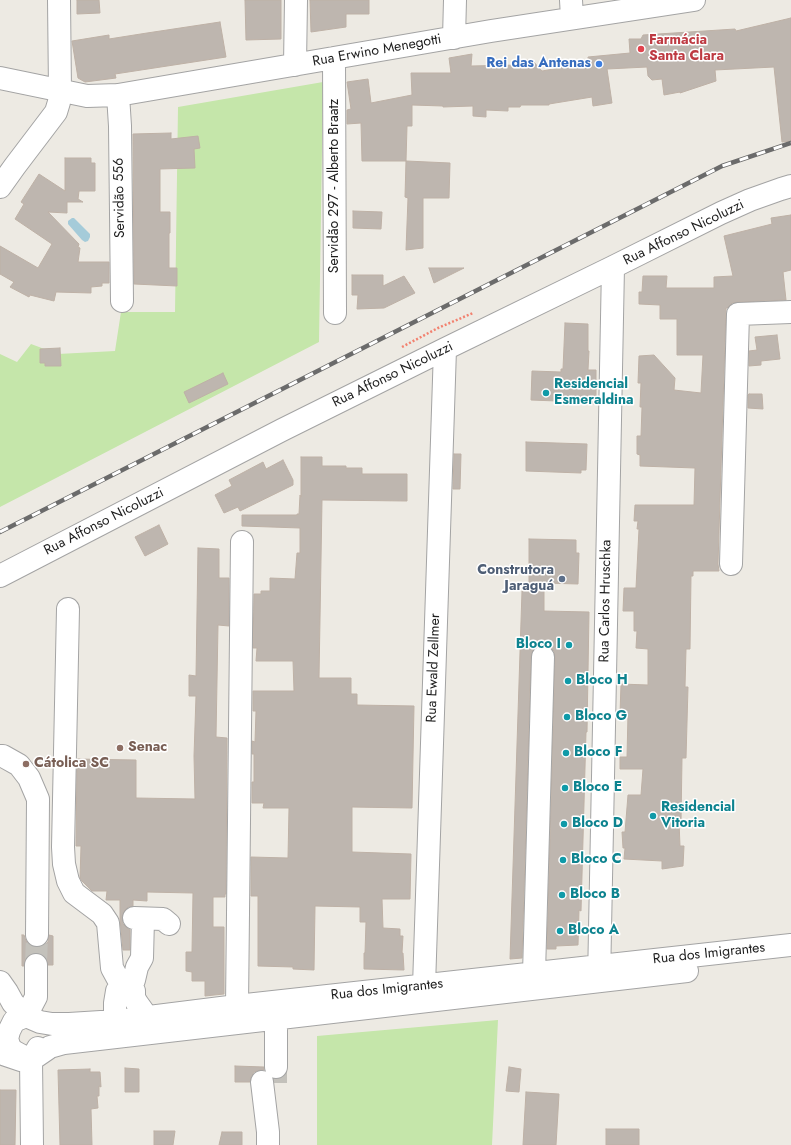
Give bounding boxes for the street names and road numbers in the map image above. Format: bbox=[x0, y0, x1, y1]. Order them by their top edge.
street label: Rua Erwino Menegotti bbox=[311, 31, 443, 71]
street label: Servidão 297 - Alberto Braatz bbox=[327, 99, 343, 273]
street label: Servidão 556 bbox=[111, 158, 129, 238]
street label: Rua Affonso Nicoluzzi bbox=[621, 196, 747, 270]
street label: Rua Affonso Nicoluzzi bbox=[330, 338, 456, 412]
street label: Rua Affonso Nicoluzzi bbox=[41, 485, 167, 559]
street label: Rua Carlos Hruschka bbox=[597, 540, 615, 662]
street label: Rua Ewald Zellmer bbox=[424, 613, 444, 723]
street label: Rua dos Imigrantes bbox=[652, 940, 766, 968]
street label: Rua dos Imigrantes bbox=[330, 976, 444, 1004]

